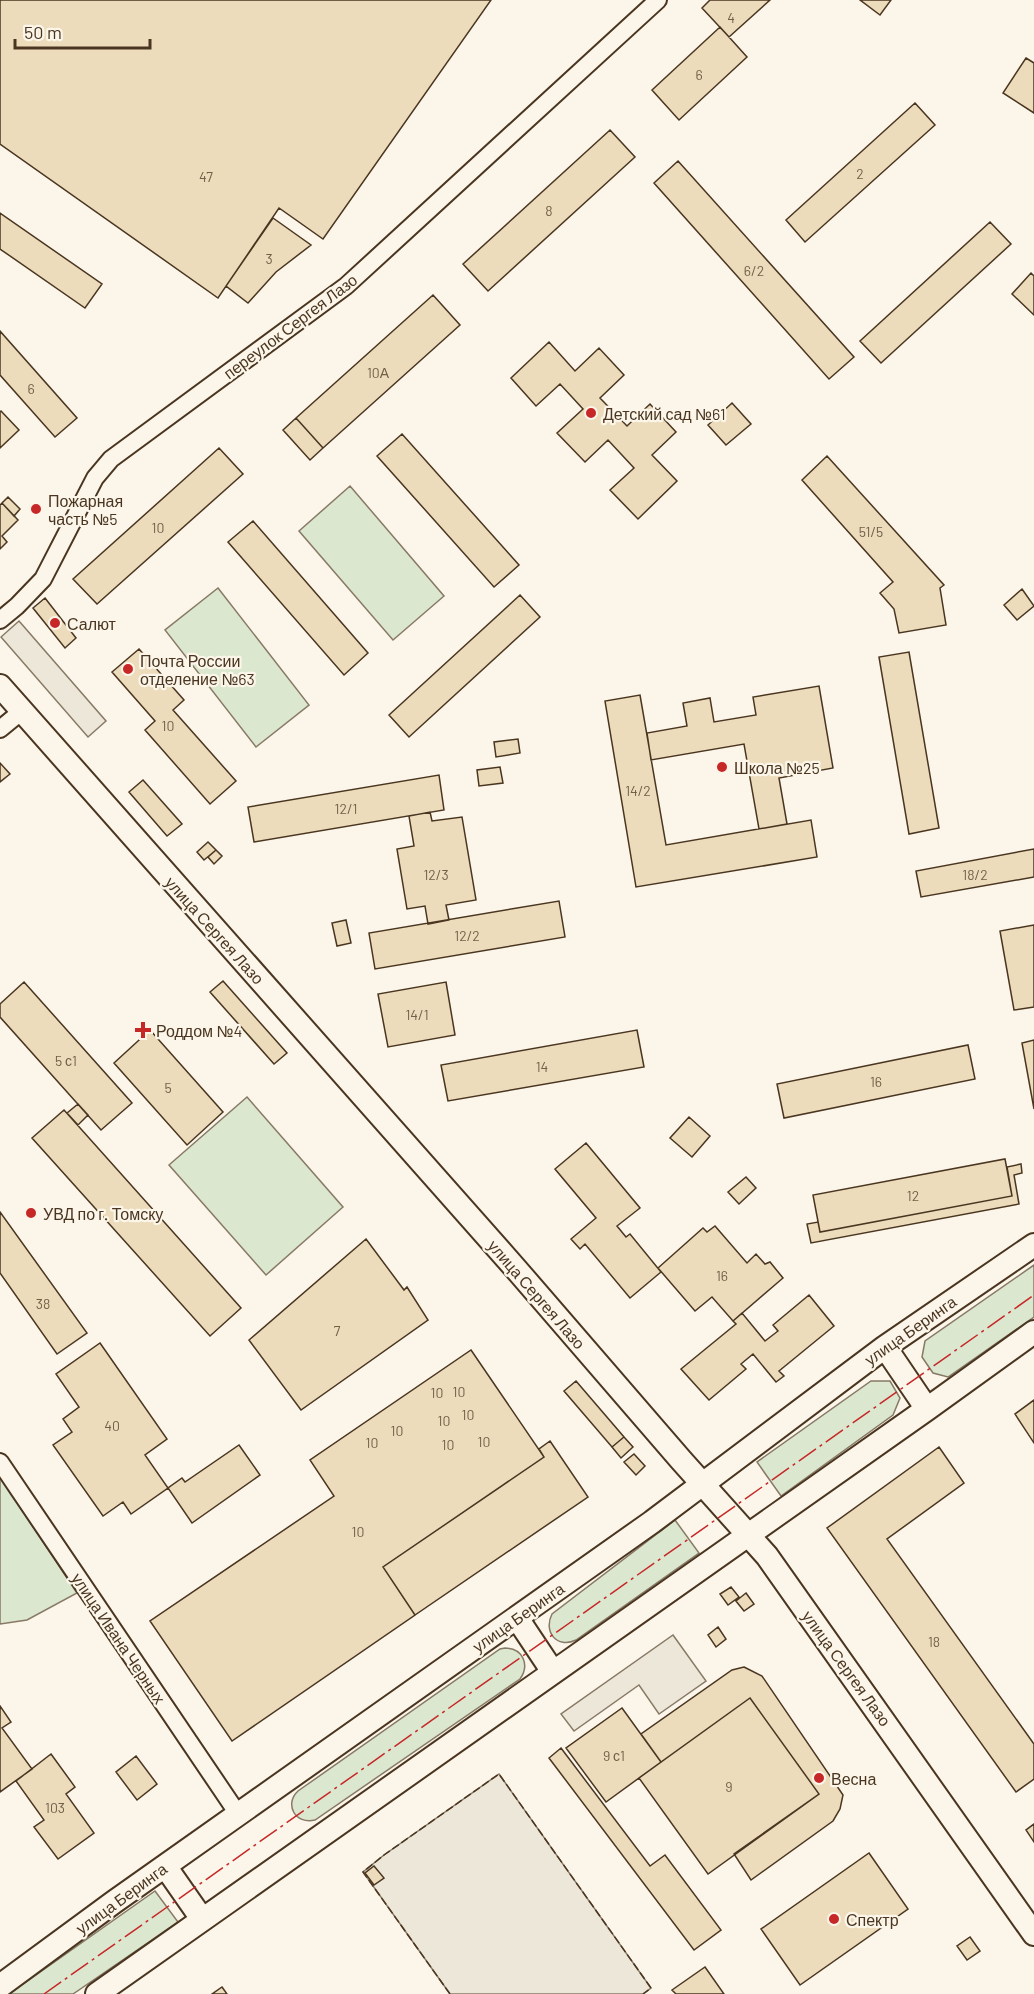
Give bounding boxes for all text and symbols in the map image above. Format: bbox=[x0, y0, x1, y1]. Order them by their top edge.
house number: 4 bbox=[727, 9, 735, 26]
scale bar bbox=[15, 12, 150, 50]
text: 50 m bbox=[24, 21, 62, 43]
house number: 6 bbox=[695, 66, 703, 83]
house number: 2 bbox=[856, 165, 864, 182]
house number: 47 bbox=[199, 168, 213, 185]
house number: 8 bbox=[545, 202, 553, 219]
house number: 3 bbox=[265, 250, 273, 267]
house number: 6/2 bbox=[744, 262, 764, 279]
street label: переулок Сергея Лазо bbox=[219, 270, 361, 382]
house number: 10А bbox=[367, 364, 390, 381]
house number: 6 bbox=[27, 380, 35, 397]
place label: Детский сад №61 bbox=[603, 404, 726, 423]
marker: Детский сад №61 bbox=[584, 406, 598, 420]
place label: Пожарная часть №5 bbox=[48, 491, 123, 528]
marker: Пожарная часть №5 bbox=[29, 502, 43, 516]
house number: 10 bbox=[152, 519, 164, 536]
house number: 51/5 bbox=[859, 523, 883, 540]
place label: Салют bbox=[67, 614, 117, 633]
marker: Салют bbox=[48, 616, 62, 630]
place label: Почта России отделение №63 bbox=[140, 651, 255, 688]
marker: Почта России отделение №63 bbox=[121, 662, 135, 676]
house number: 10 bbox=[162, 717, 174, 734]
place label: Школа №25 bbox=[734, 758, 820, 777]
marker: Школа №25 bbox=[715, 760, 729, 774]
house number: 14/2 bbox=[625, 782, 651, 799]
house number: 12/1 bbox=[335, 800, 357, 817]
house number: 12/3 bbox=[423, 866, 449, 883]
house number: 18/2 bbox=[962, 866, 988, 883]
street label: улица Сергея Лазо bbox=[162, 872, 268, 988]
house number: 12/2 bbox=[454, 927, 480, 944]
house number: 14/1 bbox=[405, 1006, 429, 1023]
marker: Роддом №4 bbox=[134, 1021, 152, 1039]
place label: Роддом №4 bbox=[156, 1021, 242, 1040]
house number: 5 с1 bbox=[55, 1052, 77, 1069]
house number: 14 bbox=[536, 1058, 548, 1075]
house number: 16 bbox=[870, 1073, 882, 1090]
house number: 5 bbox=[164, 1079, 172, 1096]
house number: 12 bbox=[907, 1187, 919, 1204]
place label: УВД по г. Томску bbox=[43, 1204, 163, 1223]
marker: УВД по г. Томску bbox=[24, 1206, 38, 1220]
street label: улица Сергея Лазо bbox=[485, 1236, 590, 1352]
house number: 16 bbox=[716, 1267, 728, 1284]
street label: улица Беринга bbox=[860, 1291, 960, 1369]
house number: 38 bbox=[36, 1295, 50, 1312]
house number: 7 bbox=[334, 1322, 341, 1339]
house number: 10 bbox=[453, 1383, 465, 1400]
house number: 10 bbox=[431, 1384, 443, 1401]
house number: 10 bbox=[462, 1406, 474, 1423]
house number: 10 bbox=[438, 1412, 450, 1429]
house number: 40 bbox=[104, 1417, 120, 1434]
house number: 10 bbox=[391, 1422, 403, 1439]
house number: 10 bbox=[478, 1433, 490, 1450]
house number: 10 bbox=[366, 1434, 378, 1451]
house number: 10 bbox=[442, 1436, 454, 1453]
house number: 10 bbox=[352, 1523, 364, 1540]
street label: улица Ивана Черных bbox=[68, 1569, 170, 1707]
street label: улица Беринга bbox=[468, 1578, 568, 1656]
street label: улица Сергея Лазо bbox=[799, 1607, 895, 1730]
house number: 18 bbox=[928, 1633, 940, 1650]
house number: 9 с1 bbox=[603, 1747, 625, 1764]
place label: Весна bbox=[831, 1769, 876, 1788]
marker: Весна bbox=[812, 1771, 826, 1785]
house number: 9 bbox=[725, 1778, 733, 1795]
house number: 103 bbox=[45, 1799, 65, 1816]
street label: улица Беринга bbox=[72, 1859, 170, 1937]
place label: Спектр bbox=[846, 1910, 899, 1929]
marker: Спектр bbox=[827, 1912, 841, 1926]

